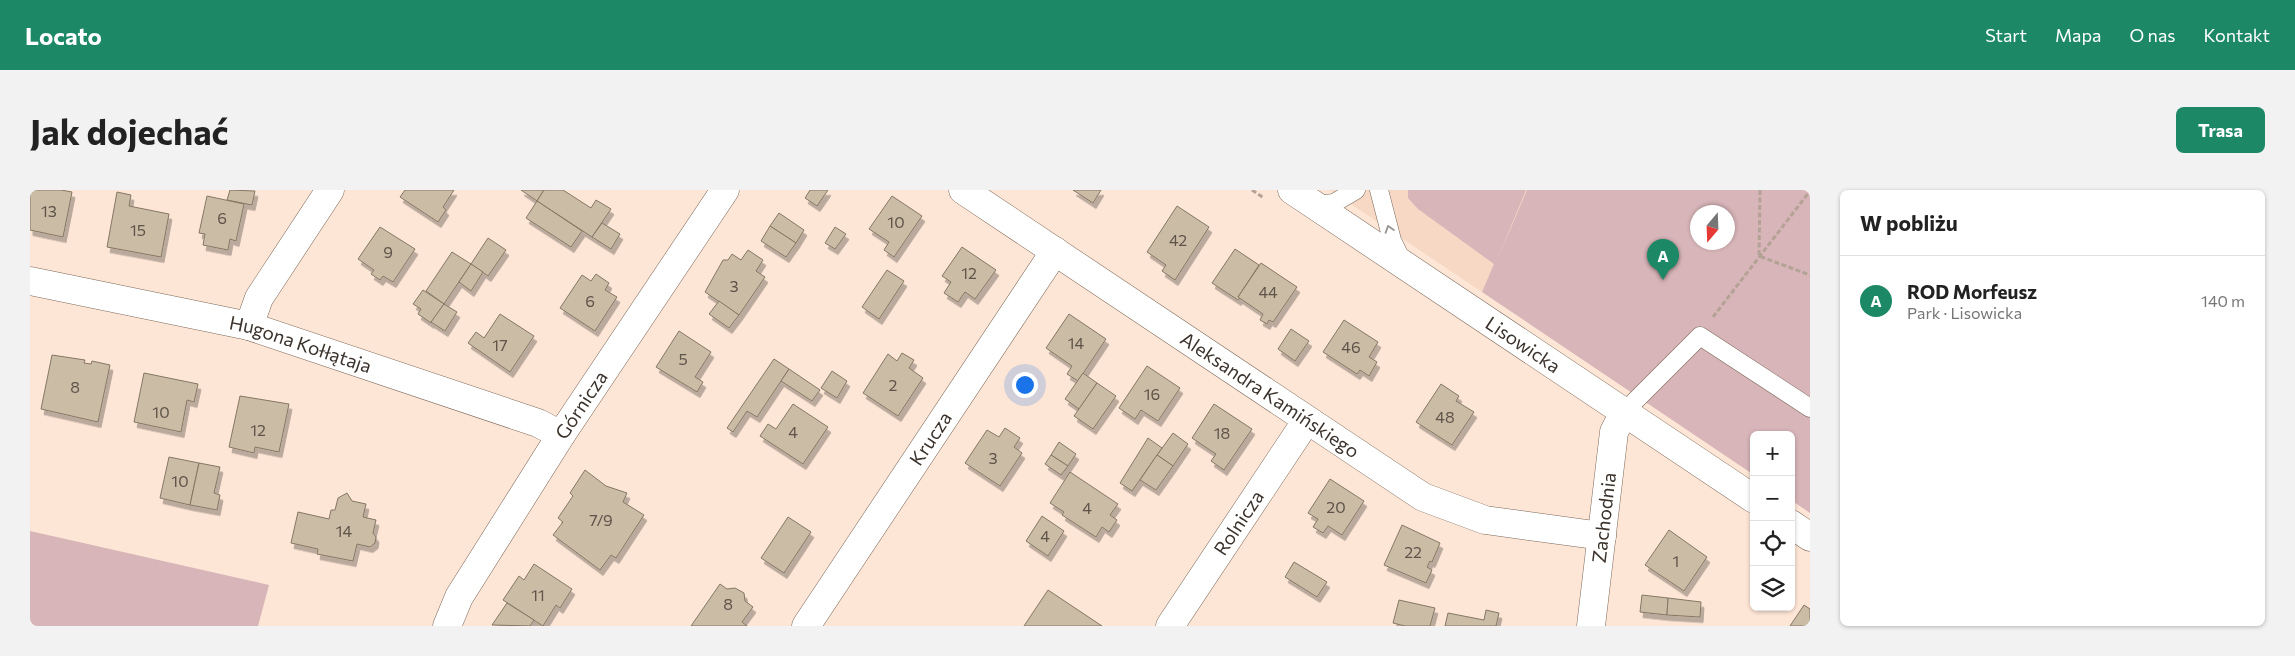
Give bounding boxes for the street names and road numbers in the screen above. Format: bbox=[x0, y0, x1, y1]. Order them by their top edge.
street label: Hugona Kołłątaja bbox=[228, 310, 375, 377]
street label: Lisowicka bbox=[1482, 311, 1565, 377]
street label: Aleksandra Kamińskiego bbox=[1176, 327, 1364, 462]
street label: Górnicza bbox=[550, 366, 612, 443]
street label: Krucza bbox=[904, 407, 956, 470]
street label: Zachodnia bbox=[1587, 471, 1620, 564]
street label: Rolnicza bbox=[1208, 486, 1268, 559]

